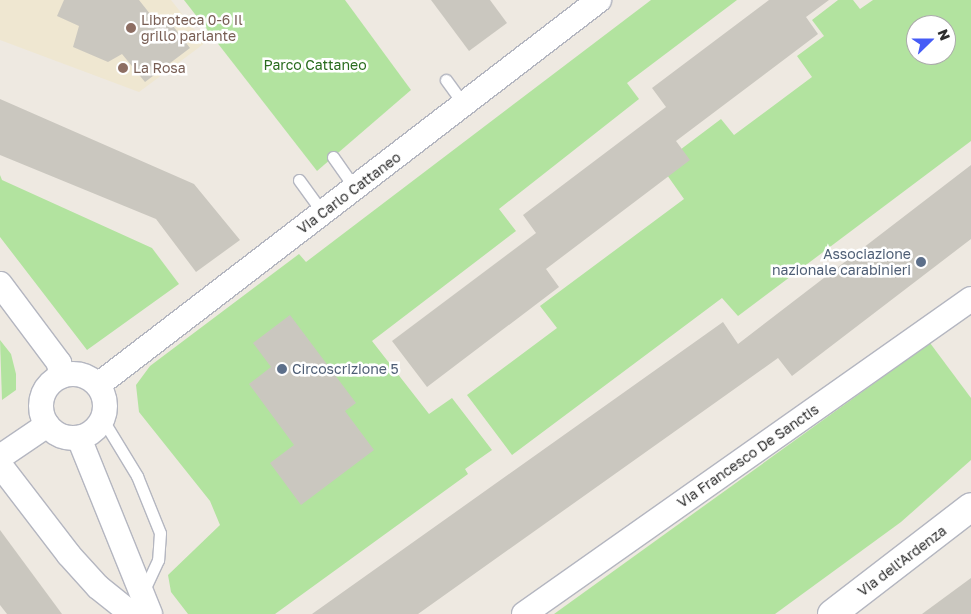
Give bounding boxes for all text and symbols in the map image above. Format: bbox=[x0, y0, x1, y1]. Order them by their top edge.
place label: Libroteca 0-6 Il grillo parlante bbox=[141, 12, 243, 44]
north arrow bbox=[906, 15, 956, 65]
marker: Libroteca 0-6 Il grillo parlante bbox=[125, 22, 137, 34]
text: N bbox=[935, 26, 954, 43]
park label: Parco Cattaneo bbox=[263, 57, 367, 73]
place label: La Rosa bbox=[133, 60, 186, 76]
marker: La Rosa bbox=[117, 62, 129, 74]
street label: Via Carlo Cattaneo bbox=[294, 149, 404, 237]
place label: Associazione nazionale carabinieri bbox=[772, 246, 911, 278]
marker: Associazione nazionale carabinieri bbox=[915, 256, 927, 268]
place label: Circoscrizione 5 bbox=[292, 361, 399, 377]
marker: Circoscrizione 5 bbox=[276, 363, 288, 375]
street label: Via Francesco De Sanctis bbox=[674, 401, 822, 511]
street label: Via dell'Ardenza bbox=[854, 522, 950, 600]

